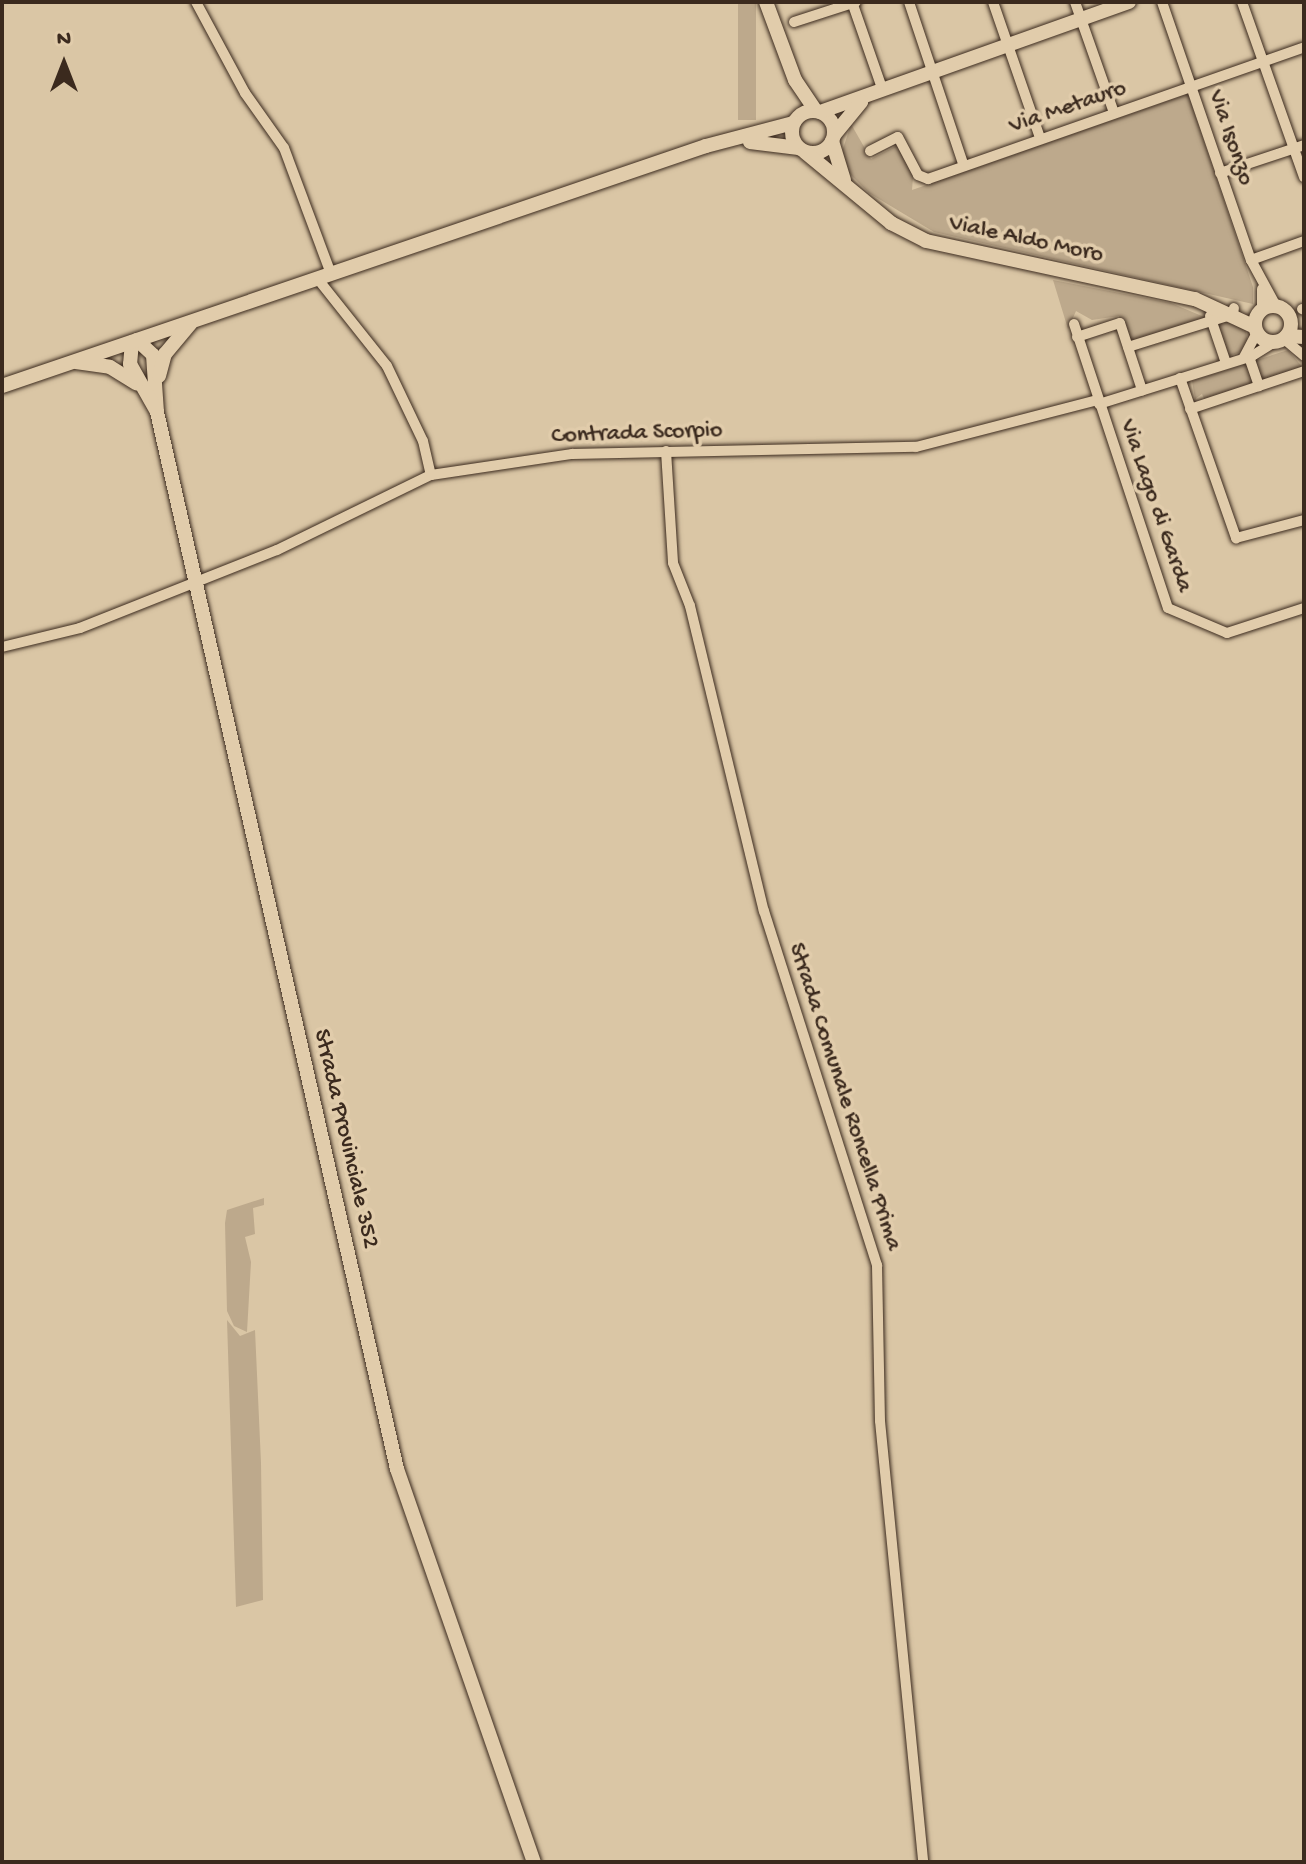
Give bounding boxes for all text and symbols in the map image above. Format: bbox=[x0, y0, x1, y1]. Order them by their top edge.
north arrow bbox=[24, 24, 104, 104]
text: N bbox=[57, 27, 71, 53]
street label: Via Metauro bbox=[1006, 75, 1130, 141]
street label: Via Isonzo bbox=[1200, 86, 1260, 190]
street label: Viale Aldo Moro bbox=[946, 210, 1106, 270]
street label: Via Lago di Garda bbox=[1112, 416, 1198, 596]
street label: Contrada Scorpio bbox=[551, 417, 723, 451]
street label: Strada Comunale Roncella Prima bbox=[781, 940, 907, 1254]
street label: Strada Provinciale 352 bbox=[306, 1027, 384, 1251]

